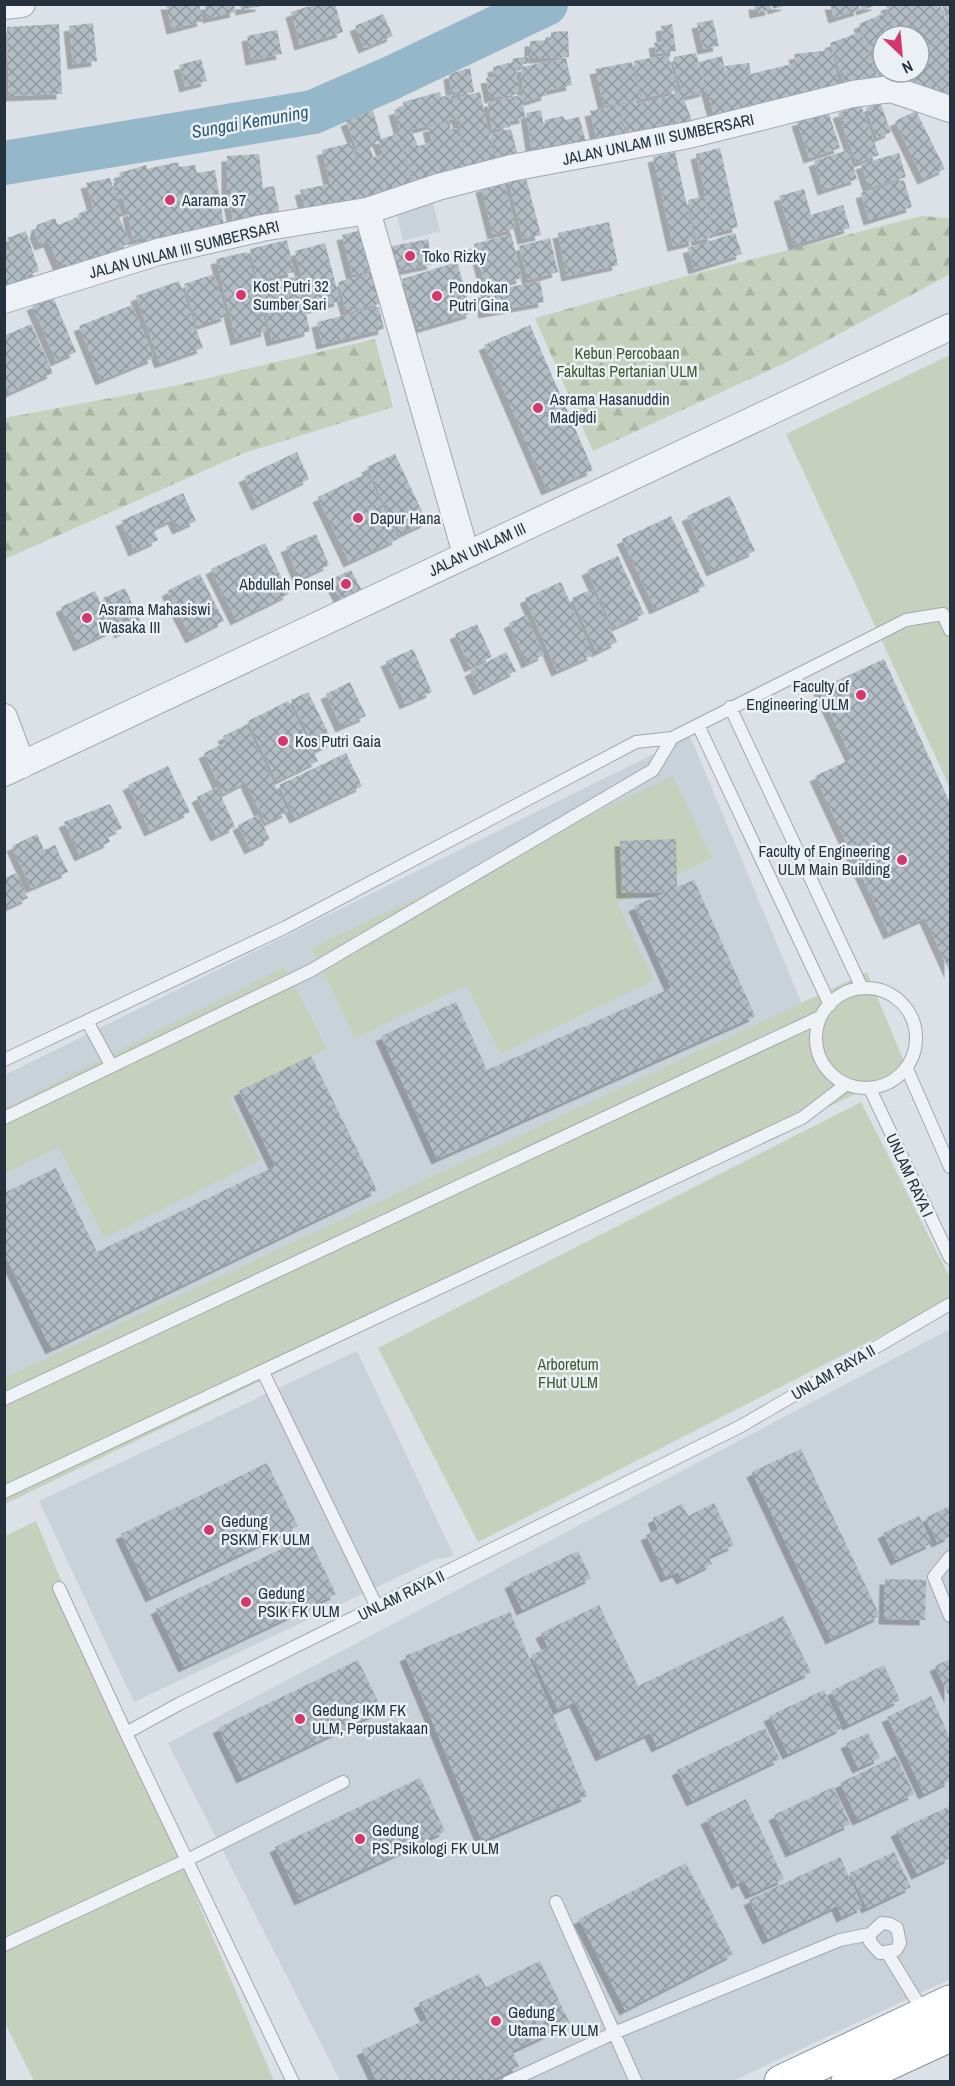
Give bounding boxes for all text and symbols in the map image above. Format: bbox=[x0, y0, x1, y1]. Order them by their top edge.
north arrow bbox=[871, 24, 931, 84]
text: N bbox=[898, 56, 917, 79]
water label: Sungai Kemuning bbox=[190, 99, 310, 144]
street label: JALAN UNLAM III SUMBERSARI bbox=[560, 108, 756, 170]
place label: Aarama 37 bbox=[181, 189, 246, 211]
marker: Aarama 37 bbox=[163, 193, 177, 207]
street label: JALAN UNLAM III SUMBERSARI bbox=[87, 215, 281, 283]
place label: Toko Rizky bbox=[422, 245, 487, 267]
marker: Toko Rizky bbox=[403, 249, 417, 263]
place label: Kost Putri 32 Sumber Sari bbox=[253, 275, 329, 315]
place label: Pondokan Putri Gina bbox=[449, 276, 510, 316]
marker: Kost Putri 32 Sumber Sari bbox=[234, 288, 248, 302]
marker: Pondokan Putri Gina bbox=[430, 289, 444, 303]
park label: Kebun Percobaan Fakultas Pertanian ULM bbox=[557, 342, 697, 382]
place label: Asrama Hasanuddin Madjedi bbox=[549, 388, 670, 428]
marker: Asrama Hasanuddin Madjedi bbox=[531, 401, 545, 415]
place label: Dapur Hana bbox=[370, 507, 441, 529]
marker: Dapur Hana bbox=[351, 511, 365, 525]
street label: JALAN UNLAM III bbox=[425, 517, 529, 581]
place label: Abdullah Ponsel bbox=[238, 573, 334, 595]
marker: Abdullah Ponsel bbox=[339, 577, 353, 591]
place label: Asrama Mahasiswi Wasaka III bbox=[98, 598, 211, 638]
marker: Asrama Mahasiswi Wasaka III bbox=[80, 611, 94, 625]
place label: Faculty of Engineering ULM bbox=[746, 675, 849, 715]
marker: Faculty of Engineering ULM bbox=[854, 688, 868, 702]
place label: Kos Putri Gaia bbox=[295, 730, 382, 752]
marker: Kos Putri Gaia bbox=[276, 734, 290, 748]
place label: Faculty of Engineering ULM Main Building bbox=[759, 840, 891, 880]
marker: Faculty of Engineering ULM Main Building bbox=[895, 853, 909, 867]
street label: UNLAM RAYA I bbox=[881, 1130, 939, 1220]
street label: UNLAM RAYA II bbox=[787, 1339, 879, 1405]
park label: Arboretum FHut ULM bbox=[536, 1353, 599, 1393]
place label: Gedung PSKM FK ULM bbox=[221, 1510, 310, 1550]
marker: Gedung PSKM FK ULM bbox=[202, 1523, 216, 1537]
street label: UNLAM RAYA II bbox=[354, 1565, 448, 1625]
place label: Gedung PSIK FK ULM bbox=[258, 1582, 340, 1622]
marker: Gedung PSIK FK ULM bbox=[239, 1595, 253, 1609]
place label: Gedung IKM FK ULM, Perpustakaan bbox=[312, 1699, 428, 1739]
marker: Gedung IKM FK ULM, Perpustakaan bbox=[293, 1712, 307, 1726]
place label: Gedung PS.Psikologi FK ULM bbox=[372, 1819, 499, 1859]
marker: Gedung PS.Psikologi FK ULM bbox=[353, 1832, 367, 1846]
place label: Gedung Utama FK ULM bbox=[508, 2001, 598, 2041]
marker: Gedung Utama FK ULM bbox=[489, 2014, 503, 2028]

